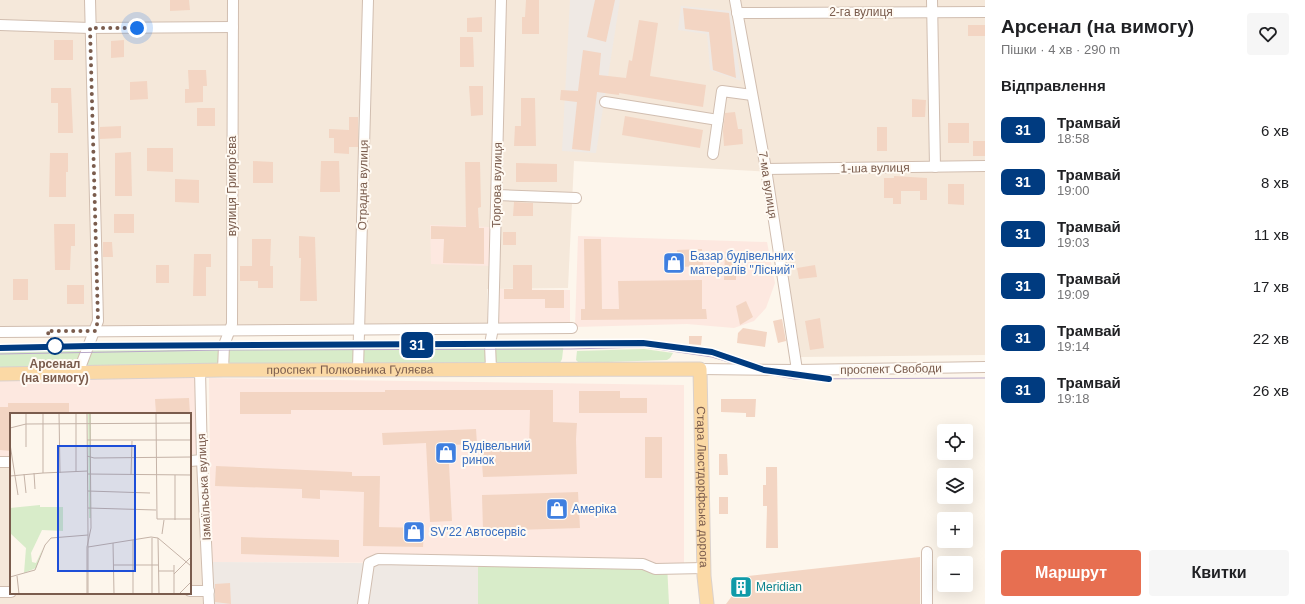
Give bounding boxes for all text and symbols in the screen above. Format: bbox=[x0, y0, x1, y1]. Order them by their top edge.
street label: 2-га вулиця bbox=[829, 5, 893, 19]
button: heart bbox=[1247, 13, 1289, 55]
text: Арсенал (на вимогу) bbox=[1001, 16, 1194, 37]
your location bbox=[127, 18, 147, 38]
text: Пішки · 4 хв · 290 m bbox=[1001, 42, 1120, 57]
text: Відправлення bbox=[1001, 77, 1106, 94]
text: Трамвай bbox=[1057, 114, 1121, 131]
text: 31 bbox=[1015, 122, 1031, 138]
text: 6 хв bbox=[1261, 122, 1289, 139]
text: 18:58 bbox=[1057, 131, 1090, 146]
street label: вулиця Григор'єва bbox=[225, 136, 239, 236]
street label: Отрадна вулиця bbox=[355, 140, 371, 230]
street label: Торгова вулиця bbox=[489, 142, 505, 228]
street label: 7-ма вулиця bbox=[756, 150, 780, 220]
street label: 1-ша вулиця bbox=[840, 160, 910, 176]
text: Трамвай bbox=[1057, 166, 1121, 183]
text: 31 bbox=[1015, 174, 1031, 190]
text: 8 хв bbox=[1261, 174, 1289, 191]
text: 19:00 bbox=[1057, 183, 1090, 198]
text: Трамвай bbox=[1057, 218, 1121, 235]
text: 31 bbox=[1015, 226, 1031, 242]
text: 11 хв bbox=[1254, 226, 1289, 243]
text: 19:03 bbox=[1057, 235, 1090, 250]
place label: Базар будівельних матералів "Лісний" bbox=[690, 249, 795, 277]
shop icon: Базар будівельних матералів "Лісний" bbox=[661, 250, 687, 276]
text: Трамвай bbox=[1057, 270, 1121, 287]
text: 31 bbox=[1015, 278, 1031, 294]
text: 17 хв bbox=[1253, 278, 1289, 295]
text: 19:09 bbox=[1057, 287, 1090, 302]
text: Трамвай bbox=[1057, 322, 1121, 339]
text: 31 bbox=[1015, 330, 1031, 346]
text: 22 хв bbox=[1253, 330, 1289, 347]
line badge: 31 bbox=[399, 332, 435, 358]
marker: Арсенал (на вимогу) bbox=[46, 337, 64, 355]
text: 31 bbox=[409, 337, 425, 353]
text: 19:14 bbox=[1057, 339, 1090, 354]
place label: Арсенал (на вимогу) bbox=[21, 357, 89, 385]
street label: проспект Свободи bbox=[840, 361, 942, 377]
street label: проспект Полковника Гуляєва bbox=[267, 363, 434, 377]
text: Трамвай bbox=[1057, 374, 1121, 391]
text: 31 bbox=[1015, 382, 1031, 398]
text: 26 хв bbox=[1253, 382, 1289, 399]
text: 19:18 bbox=[1057, 391, 1090, 406]
street label: Стара Люстдорфська дорога bbox=[694, 406, 711, 568]
inset map bbox=[10, 413, 191, 594]
map controls bbox=[937, 424, 973, 592]
button: locate bbox=[937, 424, 973, 460]
street label: Ізмаїльська вулиця bbox=[194, 433, 214, 541]
place label: Будівельний ринок bbox=[462, 439, 531, 467]
shop icon: Будівельний ринок bbox=[433, 440, 459, 466]
button: layers bbox=[937, 468, 973, 504]
shop icon: Амеріка bbox=[544, 496, 570, 522]
place label: Амеріка bbox=[572, 502, 617, 516]
button: + bbox=[937, 512, 973, 548]
shop icon: SV’22 Автосервіс bbox=[401, 519, 427, 545]
place label: SV’22 Автосервіс bbox=[430, 525, 526, 539]
button: Маршрут bbox=[1001, 550, 1141, 596]
button: Квитки bbox=[1149, 550, 1289, 596]
button: − bbox=[937, 556, 973, 592]
building icon: Meridian bbox=[728, 574, 754, 600]
place label: Meridian bbox=[756, 580, 802, 594]

